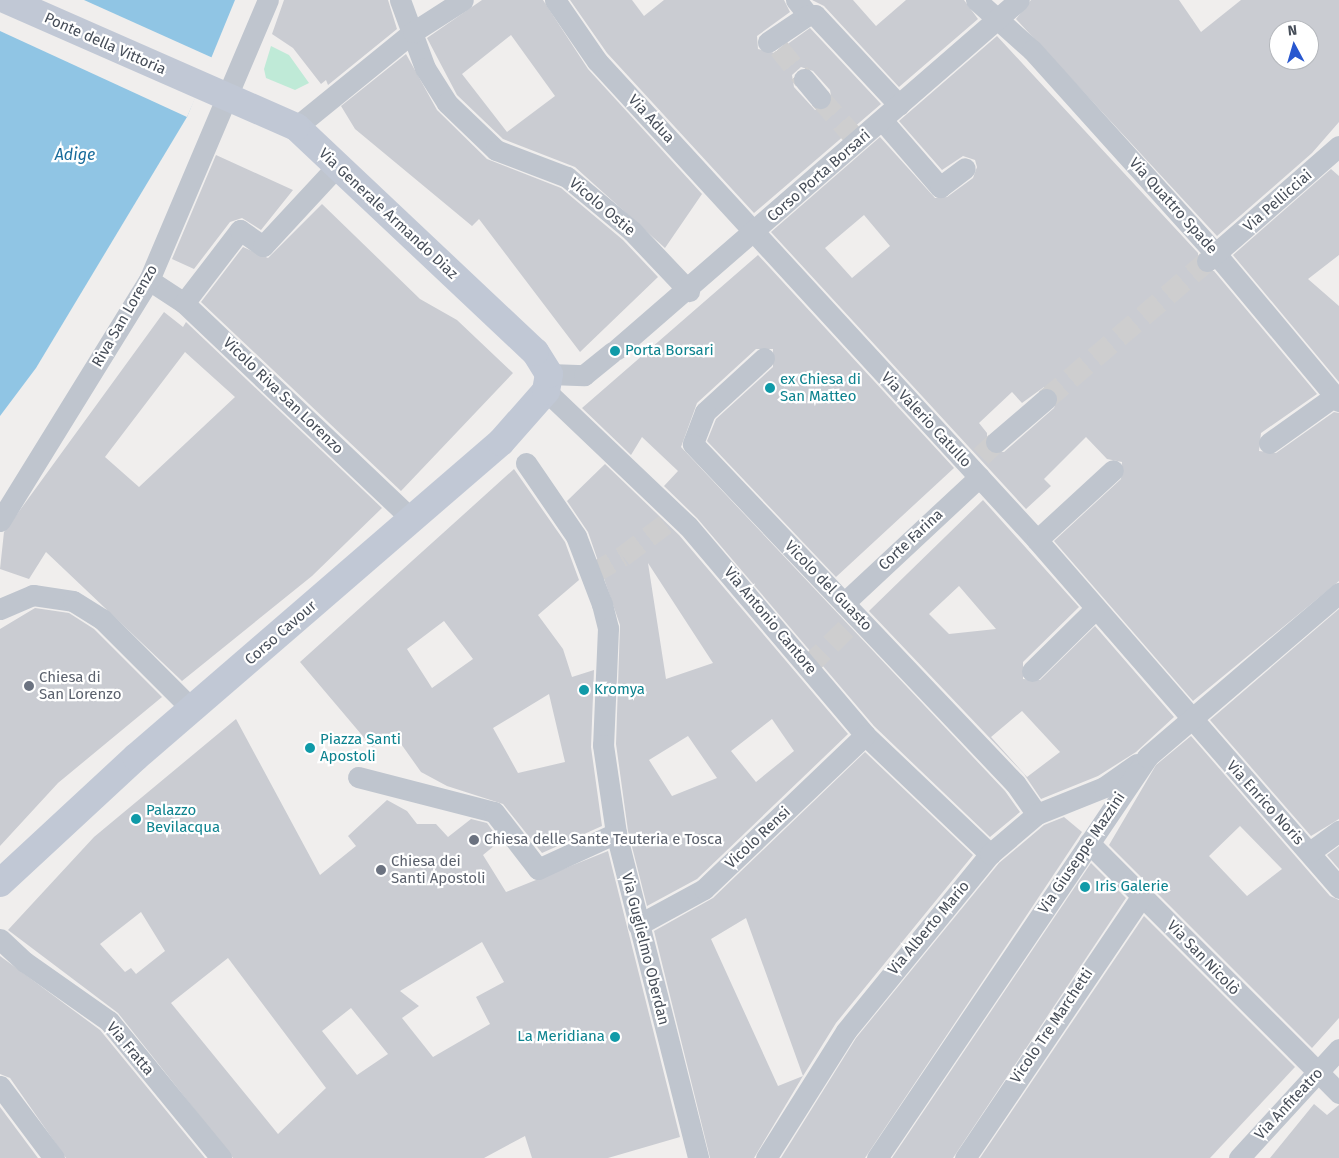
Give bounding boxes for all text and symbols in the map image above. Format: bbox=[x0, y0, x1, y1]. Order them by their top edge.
street label: Ponte della Vittoria bbox=[41, 9, 169, 79]
north arrow bbox=[1269, 20, 1319, 70]
text: N bbox=[1287, 22, 1298, 40]
street label: Via Adua bbox=[624, 91, 678, 147]
street label: Corso Porta Borsari bbox=[764, 126, 874, 226]
water label: Adige bbox=[55, 145, 95, 165]
street label: Via Generale Armando Diaz bbox=[315, 145, 461, 283]
street label: Via Quattro Spade bbox=[1125, 154, 1221, 258]
street label: Via Pellicciai bbox=[1240, 166, 1316, 236]
street label: Vicolo Ostie bbox=[565, 174, 639, 240]
street label: Riva San Lorenzo bbox=[88, 262, 162, 370]
street label: Vicolo Riva San Lorenzo bbox=[219, 334, 347, 458]
place label: Porta Borsari bbox=[625, 342, 714, 360]
marker: Porta Borsari bbox=[609, 345, 621, 357]
street label: Via Valerio Catullo bbox=[877, 369, 975, 471]
place label: ex Chiesa di San Matteo bbox=[780, 370, 861, 405]
marker: ex Chiesa di San Matteo bbox=[764, 382, 776, 394]
street label: Corte Farina bbox=[875, 506, 947, 574]
street label: Vicolo del Guasto bbox=[781, 537, 875, 635]
street label: Via Antonio Cantore bbox=[720, 564, 820, 678]
street label: Corso Cavour bbox=[242, 597, 320, 669]
place label: Chiesa di San Lorenzo bbox=[39, 668, 121, 703]
marker: Chiesa di San Lorenzo bbox=[23, 680, 35, 692]
place label: Kromya bbox=[594, 681, 645, 699]
marker: Kromya bbox=[578, 684, 590, 696]
place label: Piazza Santi Apostoli bbox=[320, 730, 401, 765]
marker: Piazza Santi Apostoli bbox=[304, 742, 316, 754]
street label: Via Enrico Noris bbox=[1223, 757, 1307, 849]
street label: Via Giuseppe Mazzini bbox=[1035, 789, 1129, 917]
place label: Palazzo Bevilacqua bbox=[146, 801, 220, 836]
street label: Vicolo Rensi bbox=[722, 803, 794, 873]
marker: Palazzo Bevilacqua bbox=[130, 813, 142, 825]
place label: Chiesa delle Sante Teuteria e Tosca bbox=[484, 831, 722, 849]
marker: Chiesa delle Sante Teuteria e Tosca bbox=[468, 834, 480, 846]
place label: Chiesa dei Santi Apostoli bbox=[391, 852, 486, 887]
marker: Chiesa dei Santi Apostoli bbox=[375, 864, 387, 876]
street label: Via Guglielmo Oberdan bbox=[617, 871, 673, 1027]
street label: Via Alberto Mario bbox=[884, 877, 974, 979]
place label: Iris Galerie bbox=[1095, 878, 1169, 896]
marker: Iris Galerie bbox=[1079, 881, 1091, 893]
street label: Via San Nicolò bbox=[1163, 917, 1243, 999]
street label: Vicolo Tre Marchetti bbox=[1007, 965, 1097, 1087]
street label: Via Fratta bbox=[103, 1019, 157, 1079]
place label: La Meridiana bbox=[517, 1028, 605, 1046]
marker: La Meridiana bbox=[609, 1031, 621, 1043]
street label: Via Anfiteatro bbox=[1251, 1064, 1327, 1144]

